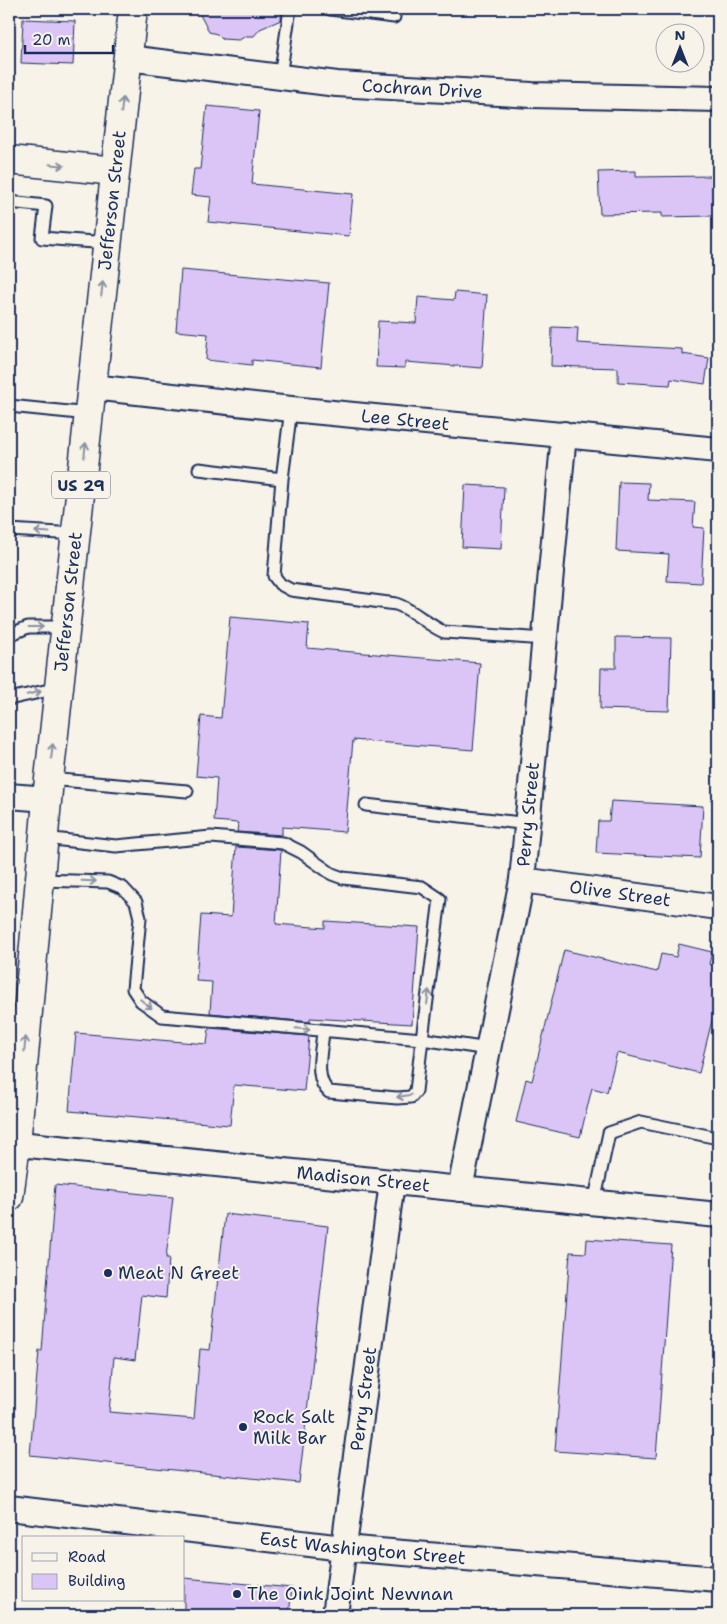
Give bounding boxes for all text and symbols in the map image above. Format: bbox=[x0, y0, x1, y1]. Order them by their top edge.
scale bar bbox=[25, 22, 112, 54]
north arrow bbox=[654, 22, 704, 72]
text: N bbox=[674, 26, 686, 44]
text: 20 m bbox=[32, 30, 71, 50]
street label: Cochran Drive bbox=[361, 73, 483, 104]
one-way arrow bbox=[117, 97, 127, 113]
street label: Jefferson Street bbox=[93, 129, 132, 272]
one-way arrow bbox=[49, 161, 65, 170]
one-way arrow bbox=[97, 281, 107, 297]
street label: Lee Street bbox=[360, 404, 451, 436]
one-way arrow bbox=[80, 443, 90, 459]
road number: US 29 bbox=[52, 472, 110, 498]
one-way arrow bbox=[35, 527, 51, 537]
street label: Jefferson Street bbox=[49, 531, 88, 673]
one-way arrow bbox=[28, 622, 44, 632]
one-way arrow bbox=[26, 688, 42, 697]
one-way arrow bbox=[47, 743, 57, 759]
street label: Perry Street bbox=[511, 761, 545, 868]
street label: Olive Street bbox=[568, 875, 672, 912]
one-way arrow bbox=[80, 877, 96, 886]
one-way arrow bbox=[423, 989, 433, 1005]
one-way arrow bbox=[139, 998, 152, 1009]
one-way arrow bbox=[295, 1024, 311, 1034]
one-way arrow bbox=[20, 1037, 30, 1053]
one-way arrow bbox=[397, 1092, 413, 1102]
street label: Madison Street bbox=[295, 1160, 431, 1198]
place label: Meat N Greet bbox=[118, 1261, 239, 1285]
marker: Meat N Greet bbox=[102, 1267, 114, 1279]
street label: Perry Street bbox=[345, 1345, 382, 1453]
place label: Rock Salt Milk Bar bbox=[253, 1405, 335, 1450]
marker: Rock Salt Milk Bar bbox=[237, 1421, 249, 1433]
street label: East Washington Street bbox=[258, 1526, 467, 1570]
legend bbox=[22, 1536, 185, 1602]
text: Road bbox=[68, 1547, 106, 1567]
text: Building bbox=[68, 1571, 125, 1591]
place label: The Oink Joint Newnan bbox=[247, 1582, 453, 1606]
marker: The Oink Joint Newnan bbox=[231, 1588, 243, 1600]

